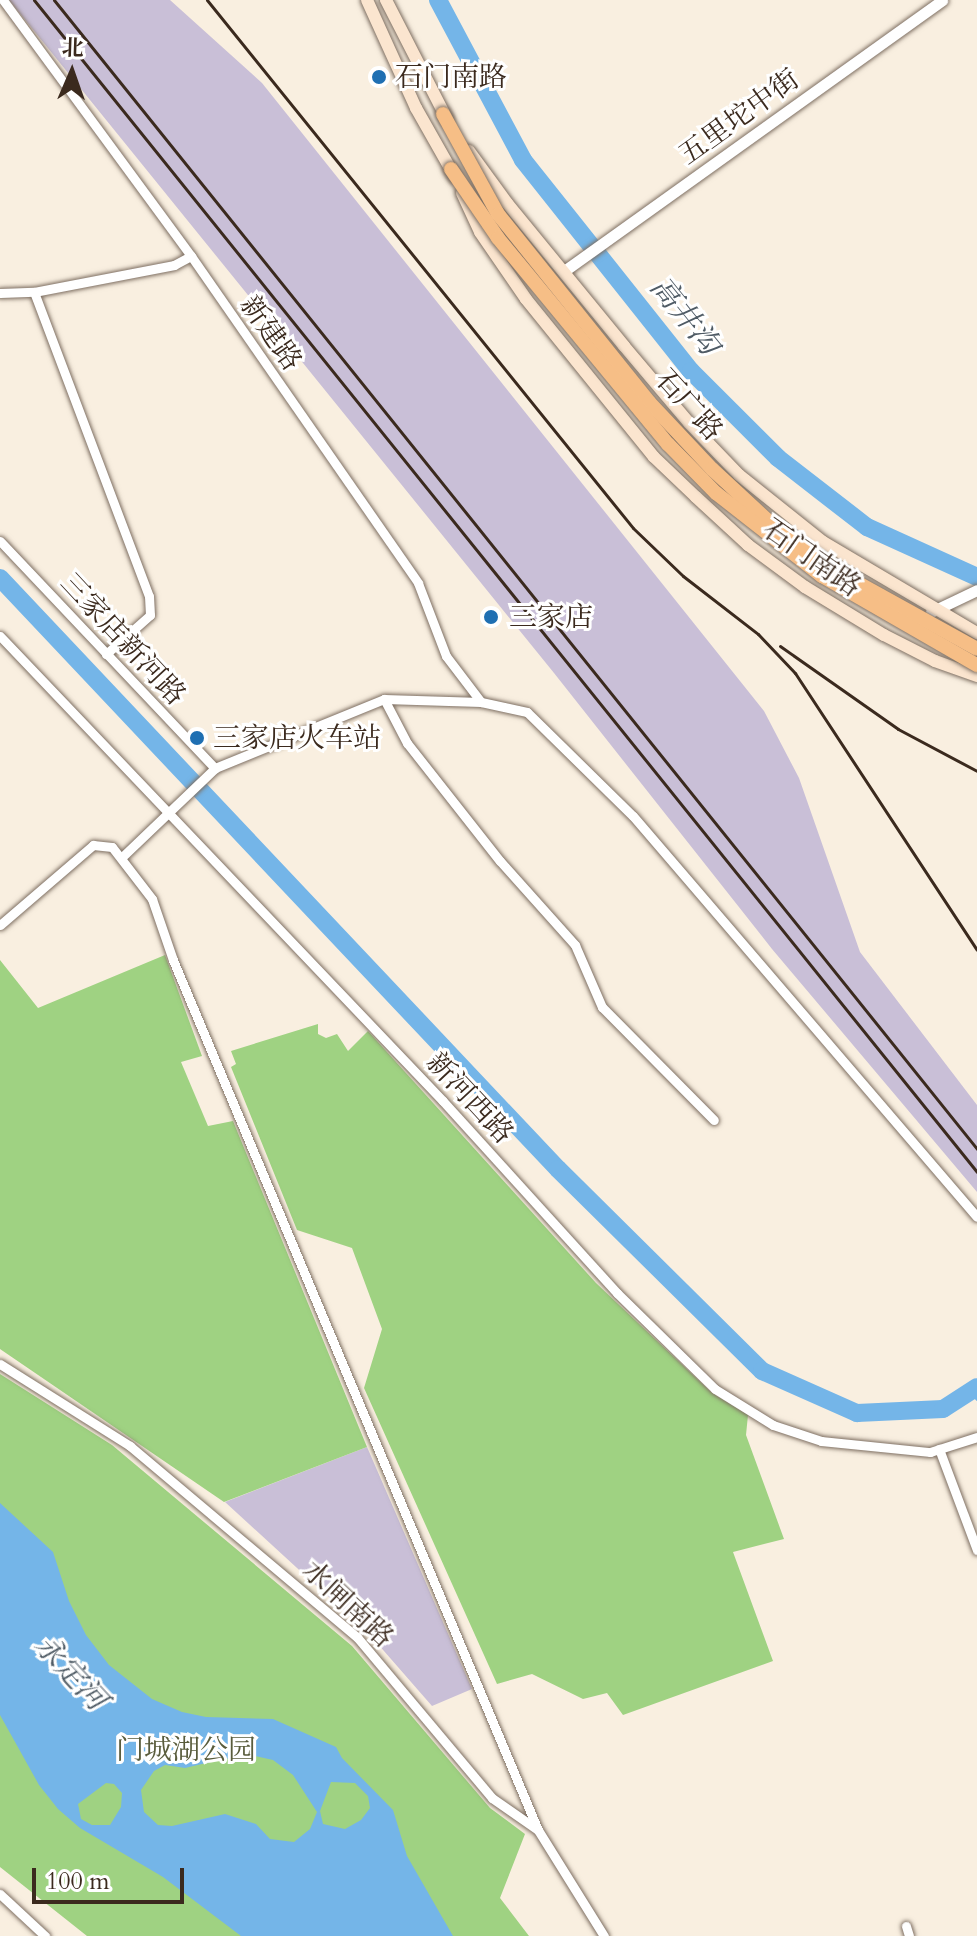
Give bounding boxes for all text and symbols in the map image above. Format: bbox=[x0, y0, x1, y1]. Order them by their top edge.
north arrow bbox=[32, 32, 112, 112]
text: 北 bbox=[61, 33, 84, 63]
place label: 石门南路 bbox=[395, 60, 507, 94]
street label: 五里坨中街 bbox=[672, 62, 806, 172]
marker: 石门南路 bbox=[370, 68, 388, 86]
water label: 高井沟 bbox=[642, 270, 726, 362]
street label: 新建路 bbox=[233, 289, 309, 377]
street label: 石广路 bbox=[648, 363, 730, 447]
street label: 石门南路 bbox=[756, 512, 868, 604]
street label: 三家店新河路 bbox=[53, 566, 193, 712]
place label: 三家店 bbox=[509, 600, 593, 634]
marker: 三家店 bbox=[480, 606, 502, 628]
place label: 三家店火车站 bbox=[213, 721, 381, 755]
marker: 三家店火车站 bbox=[188, 729, 206, 747]
street label: 新河西路 bbox=[420, 1046, 520, 1150]
street label: 水闸南路 bbox=[296, 1554, 400, 1654]
water label: 永定河 bbox=[26, 1628, 114, 1718]
park label: 门城湖公园 bbox=[116, 1733, 256, 1767]
scale bar bbox=[36, 1852, 188, 1902]
text: 100 m bbox=[46, 1865, 110, 1898]

